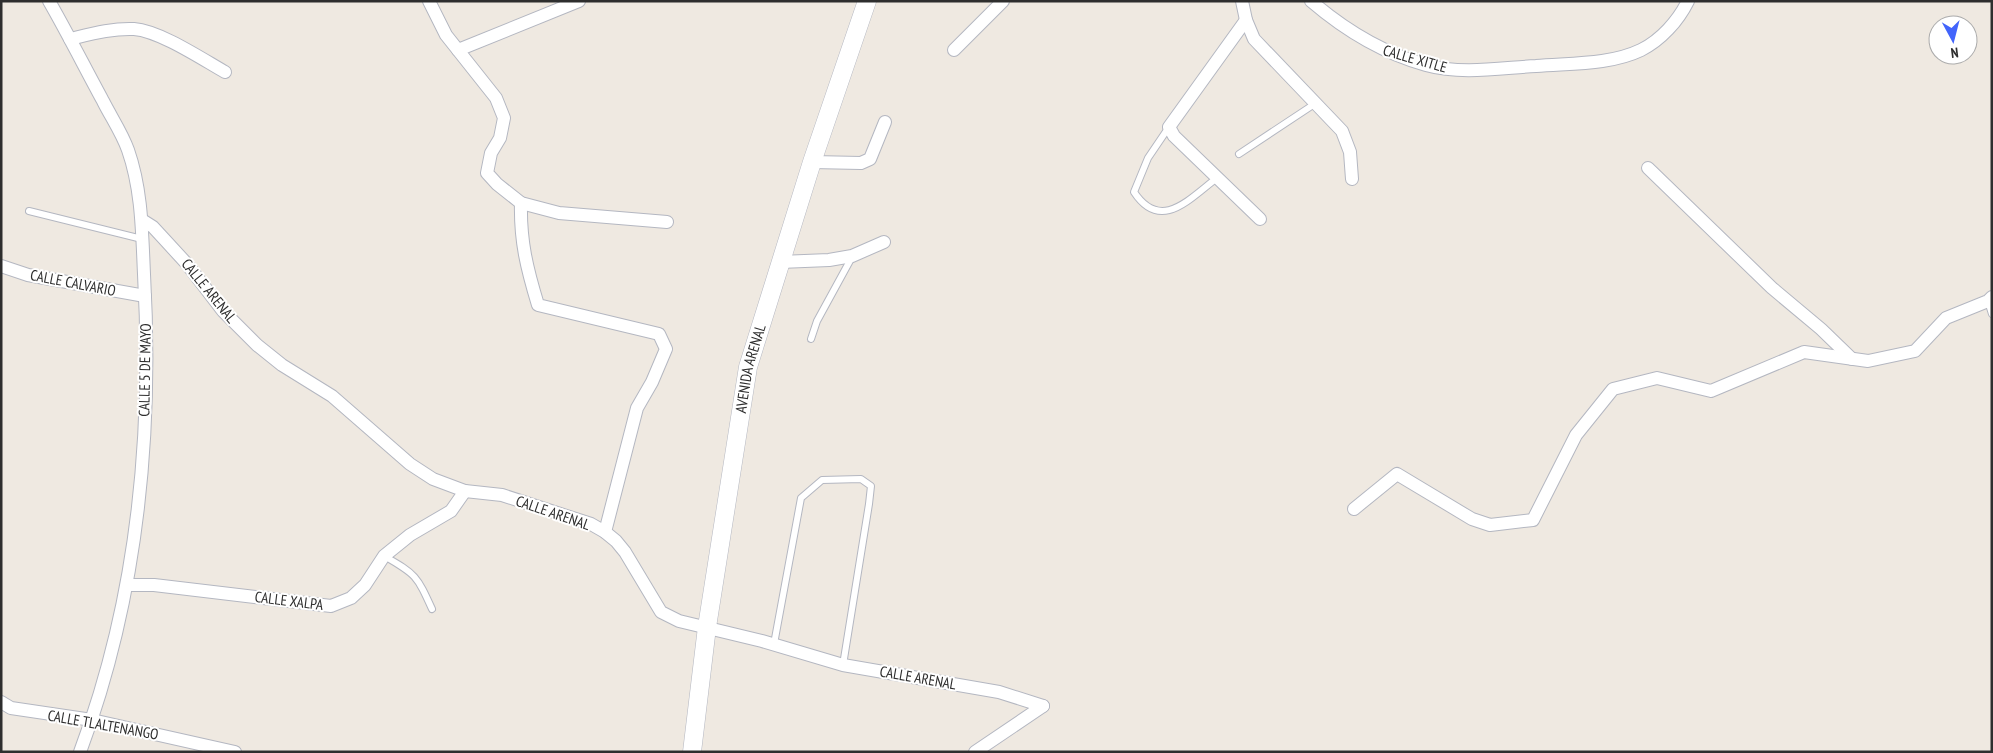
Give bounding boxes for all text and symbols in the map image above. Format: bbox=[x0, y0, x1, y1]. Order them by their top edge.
north arrow bbox=[1928, 15, 1978, 65]
street label: CALLE XITLE bbox=[1381, 40, 1449, 77]
text: N bbox=[1950, 44, 1959, 62]
street label: CALLE ARENAL bbox=[178, 255, 242, 327]
street label: CALLE CALVARIO bbox=[29, 265, 117, 300]
street label: AVENIDA ARENAL bbox=[731, 321, 770, 414]
street label: CALLE 5 DE MAYO bbox=[134, 323, 155, 417]
street label: CALLE ARENAL bbox=[513, 491, 594, 534]
street label: CALLE XALPA bbox=[254, 587, 325, 614]
street label: CALLE ARENAL bbox=[878, 661, 959, 694]
street label: CALLE TLALTENANGO bbox=[46, 705, 160, 744]

